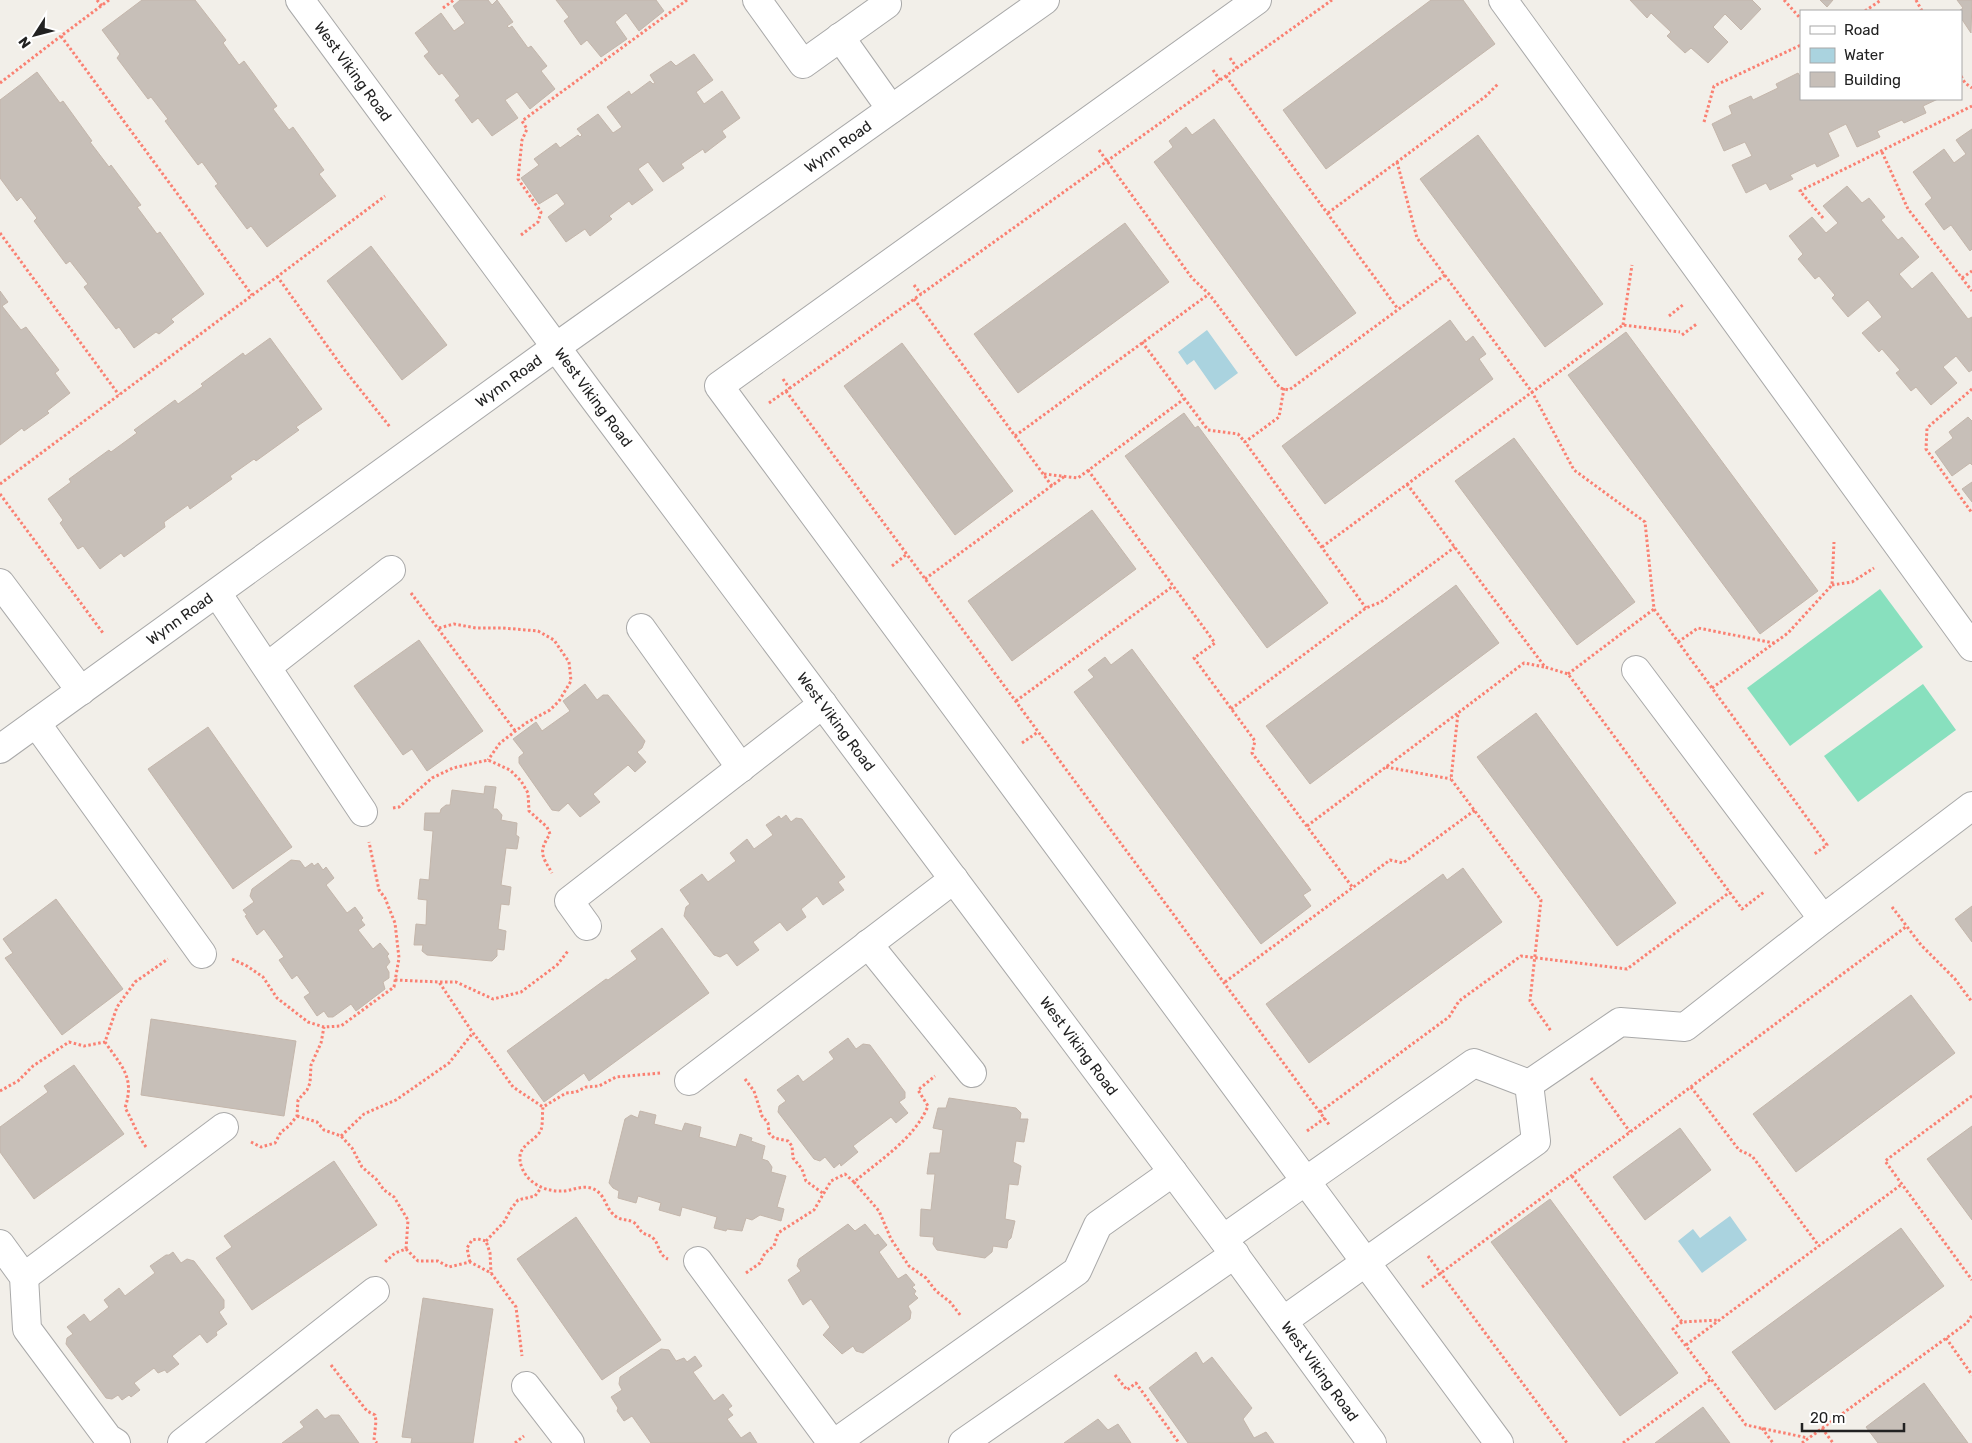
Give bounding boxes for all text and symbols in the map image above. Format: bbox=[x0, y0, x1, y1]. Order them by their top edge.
north arrow bbox=[10, 10, 60, 60]
legend bbox=[1800, 10, 1962, 100]
street label: West Viking Road bbox=[310, 18, 395, 125]
text: Road bbox=[1844, 21, 1880, 39]
text: N bbox=[15, 33, 35, 51]
text: Water bbox=[1844, 46, 1884, 64]
text: Building bbox=[1844, 71, 1901, 89]
street label: Wynn Road bbox=[801, 117, 875, 177]
street label: West Viking Road bbox=[551, 344, 636, 451]
street label: Wynn Road bbox=[472, 351, 546, 411]
street label: Wynn Road bbox=[143, 589, 217, 649]
street label: West Viking Road bbox=[793, 669, 879, 775]
street label: West Viking Road bbox=[1036, 993, 1121, 1099]
street label: West Viking Road bbox=[1277, 1318, 1362, 1425]
scale bar bbox=[1802, 1400, 1904, 1432]
text: 20 m bbox=[1810, 1409, 1845, 1427]

